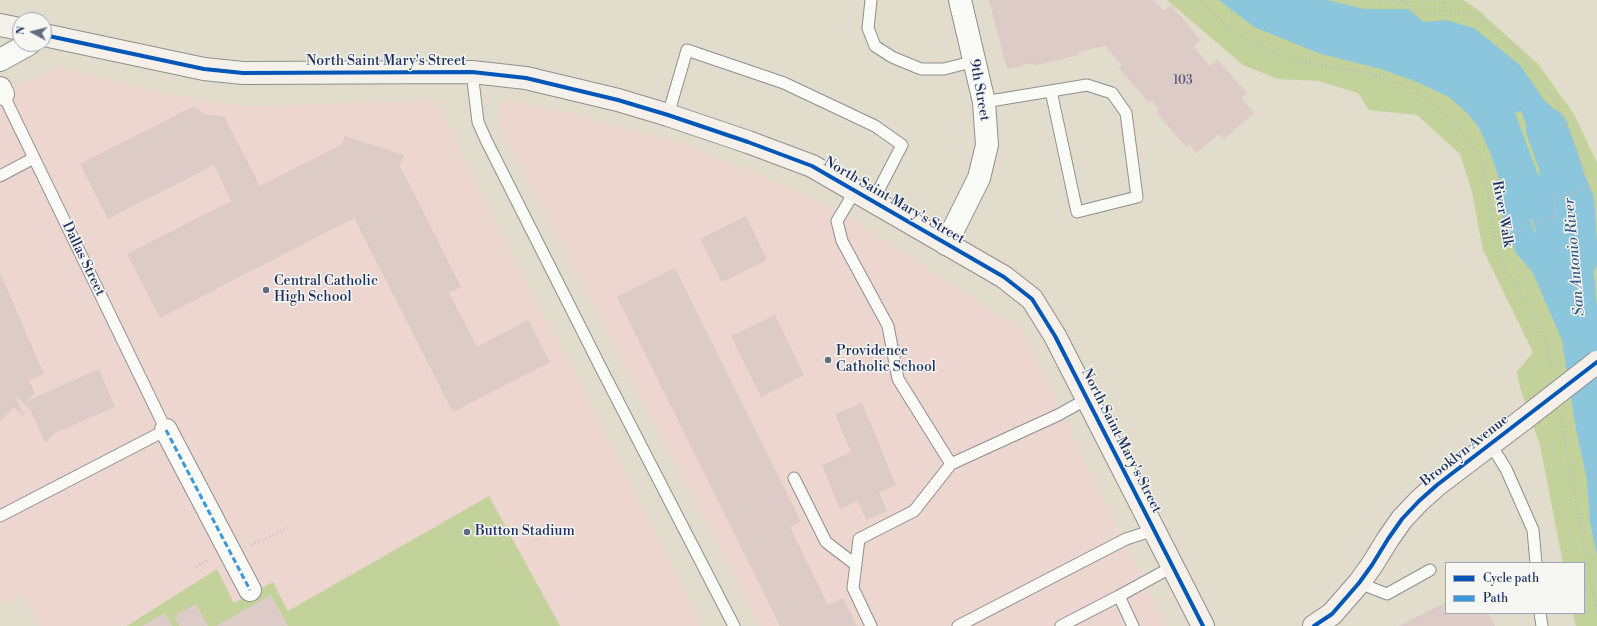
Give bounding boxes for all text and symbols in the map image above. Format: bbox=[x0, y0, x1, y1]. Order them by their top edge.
north arrow bbox=[12, 12, 52, 52]
text: N bbox=[14, 25, 29, 36]
street label: North Saint Mary's Street bbox=[306, 54, 466, 70]
street label: 9th Street bbox=[965, 58, 993, 122]
house number: 103 bbox=[1173, 74, 1193, 88]
street label: North Saint Mary's Street bbox=[821, 154, 967, 248]
street label: River Walk bbox=[1488, 179, 1516, 249]
water label: San Antonio River bbox=[1561, 197, 1589, 317]
street label: Dallas Street bbox=[58, 219, 108, 299]
place label: Central Catholic High School bbox=[274, 274, 378, 306]
marker: Central Catholic High School bbox=[261, 285, 271, 295]
place label: Providence Catholic School bbox=[836, 344, 936, 376]
marker: Providence Catholic School bbox=[823, 355, 833, 365]
street label: North Saint Mary's Street bbox=[1077, 366, 1165, 516]
street label: Brooklyn Avenue bbox=[1418, 411, 1512, 491]
place label: Button Stadium bbox=[475, 524, 575, 540]
marker: Button Stadium bbox=[462, 527, 472, 537]
legend bbox=[1445, 562, 1585, 614]
text: Cycle path bbox=[1483, 571, 1539, 586]
text: Path bbox=[1483, 591, 1508, 606]

